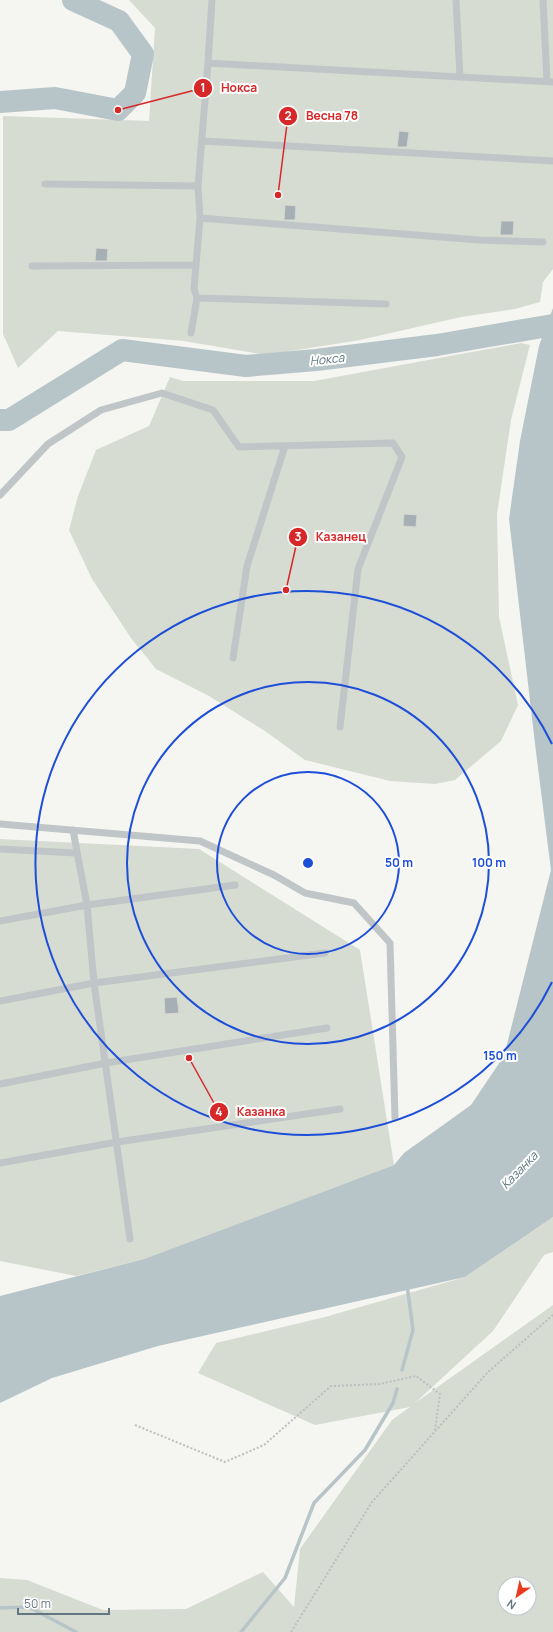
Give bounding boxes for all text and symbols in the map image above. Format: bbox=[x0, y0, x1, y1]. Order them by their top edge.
callout: Нокса bbox=[193, 76, 265, 100]
text: 1 bbox=[200, 79, 206, 96]
text: Нокса bbox=[221, 79, 257, 96]
callout: Весна 78 bbox=[278, 104, 366, 128]
text: 2 bbox=[284, 107, 292, 124]
text: Весна 78 bbox=[306, 107, 358, 124]
water label: Нокса bbox=[309, 349, 346, 369]
callout: Казанец bbox=[288, 525, 375, 549]
text: 3 bbox=[295, 528, 302, 545]
text: Казанец bbox=[316, 528, 366, 545]
text: 50 m bbox=[385, 854, 413, 871]
text: 100 m bbox=[472, 854, 506, 871]
centre of rings bbox=[301, 856, 315, 870]
text: 150 m bbox=[483, 1047, 517, 1064]
callout: Казанка bbox=[209, 1100, 294, 1124]
text: 4 bbox=[215, 1103, 223, 1120]
text: Казанка bbox=[237, 1103, 285, 1120]
water label: Казанка bbox=[497, 1147, 542, 1193]
north arrow bbox=[497, 1576, 537, 1616]
scale bar bbox=[18, 1590, 109, 1616]
text: 50 m bbox=[24, 1595, 51, 1612]
text: N bbox=[504, 1596, 519, 1613]

